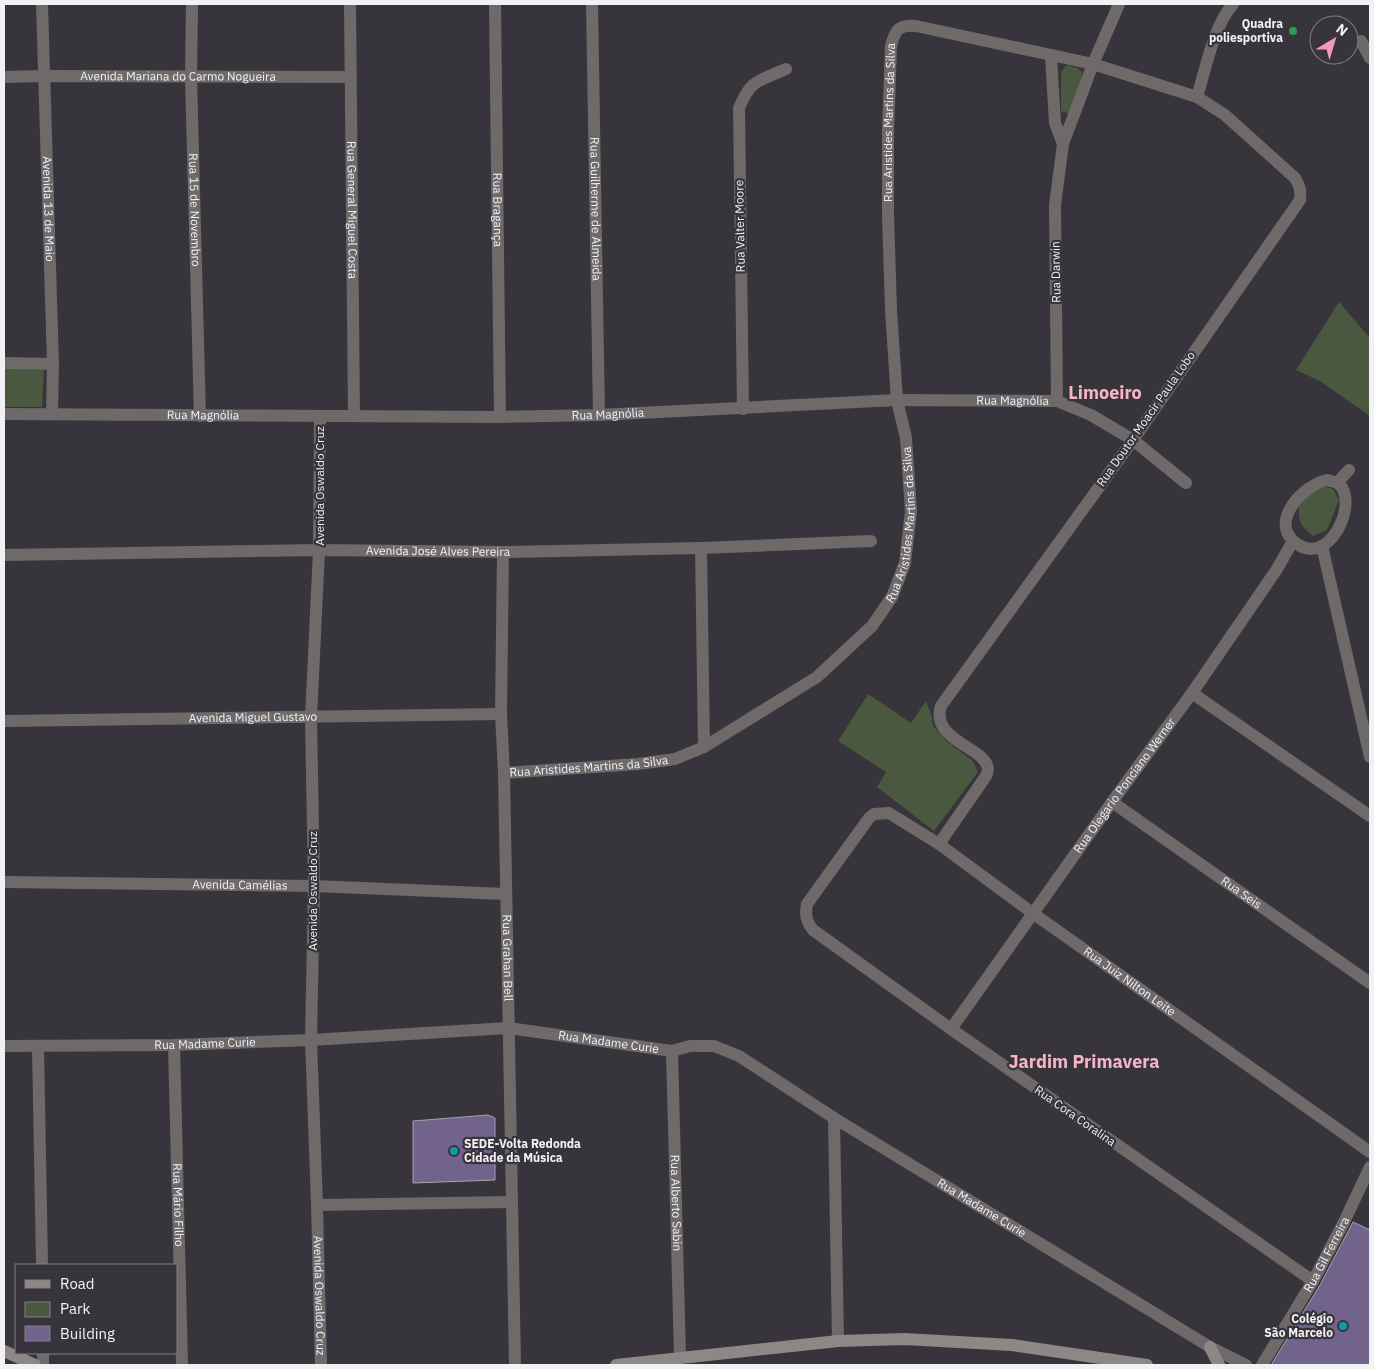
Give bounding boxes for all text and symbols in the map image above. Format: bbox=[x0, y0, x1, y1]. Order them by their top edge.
north arrow bbox=[1309, 15, 1359, 65]
place label: Quadra poliesportiva bbox=[1209, 16, 1283, 45]
text: N bbox=[1332, 20, 1352, 40]
marker: Quadra poliesportiva bbox=[1287, 25, 1299, 37]
street label: Rua Aristides Martins da Silva bbox=[880, 42, 898, 202]
street label: Avenida Mariana do Carmo Nogueira bbox=[80, 68, 276, 84]
street label: Rua Guilherme de Almeida bbox=[587, 137, 605, 282]
street label: Rua General Miguel Costa bbox=[344, 141, 361, 280]
street label: Rua 15 de Novembro bbox=[186, 153, 204, 267]
street label: Avenida 13 de Maio bbox=[40, 156, 58, 262]
street label: Rua Bragança bbox=[490, 173, 506, 248]
street label: Rua Valter Moore bbox=[731, 179, 748, 272]
street label: Rua Darwin bbox=[1047, 241, 1064, 303]
street label: Rua Doutor Moacir Paula Lobo bbox=[1093, 348, 1198, 489]
district label: Limoeiro bbox=[1068, 381, 1142, 404]
street label: Rua Magnólia bbox=[976, 392, 1049, 408]
street label: Rua Magnólia bbox=[572, 405, 645, 423]
street label: Rua Magnólia bbox=[167, 407, 240, 422]
street label: Avenida Oswaldo Cruz bbox=[312, 426, 327, 546]
street label: Rua Aristides Martins da Silva bbox=[882, 445, 918, 606]
street label: Avenida José Alves Pereira bbox=[366, 543, 511, 559]
street label: Avenida Miguel Gustavo bbox=[189, 709, 318, 725]
street label: Rua Olegario Ponciano Werner bbox=[1070, 714, 1179, 856]
street label: Rua Aristides Martins da Silva bbox=[509, 752, 670, 780]
street label: Avenida Oswaldo Cruz bbox=[305, 831, 320, 951]
street label: Rua Seis bbox=[1218, 873, 1265, 912]
street label: Avenida Camélias bbox=[192, 876, 288, 893]
street label: Rua Grahan Bell bbox=[500, 914, 516, 1001]
street label: Rua Juiz Nilton Leite bbox=[1081, 943, 1179, 1019]
street label: Rua Madame Curie bbox=[557, 1027, 660, 1056]
street label: Rua Madame Curie bbox=[154, 1034, 256, 1052]
district label: Jardim Primavera bbox=[1008, 1050, 1160, 1073]
street label: Rua Cora Coralina bbox=[1032, 1082, 1119, 1150]
place label: SEDE-Volta Redonda Cidade da Música bbox=[464, 1136, 581, 1165]
marker: SEDE-Volta Redonda Cidade da Música bbox=[448, 1145, 460, 1157]
street label: Rua Alberto Sabin bbox=[668, 1154, 685, 1251]
street label: Rua Mário Filho bbox=[170, 1163, 187, 1247]
street label: Rua Madame Curie bbox=[935, 1175, 1030, 1241]
street label: Rua Gil Ferreira bbox=[1300, 1214, 1353, 1295]
street label: Avenida Oswaldo Cruz bbox=[311, 1236, 329, 1356]
legend bbox=[15, 1264, 178, 1354]
text: Road bbox=[60, 1274, 95, 1293]
text: Park bbox=[60, 1299, 90, 1318]
place label: Colégio São Marcelo bbox=[1264, 1311, 1333, 1340]
marker: Colégio São Marcelo bbox=[1337, 1320, 1349, 1332]
text: Building bbox=[60, 1324, 115, 1343]

